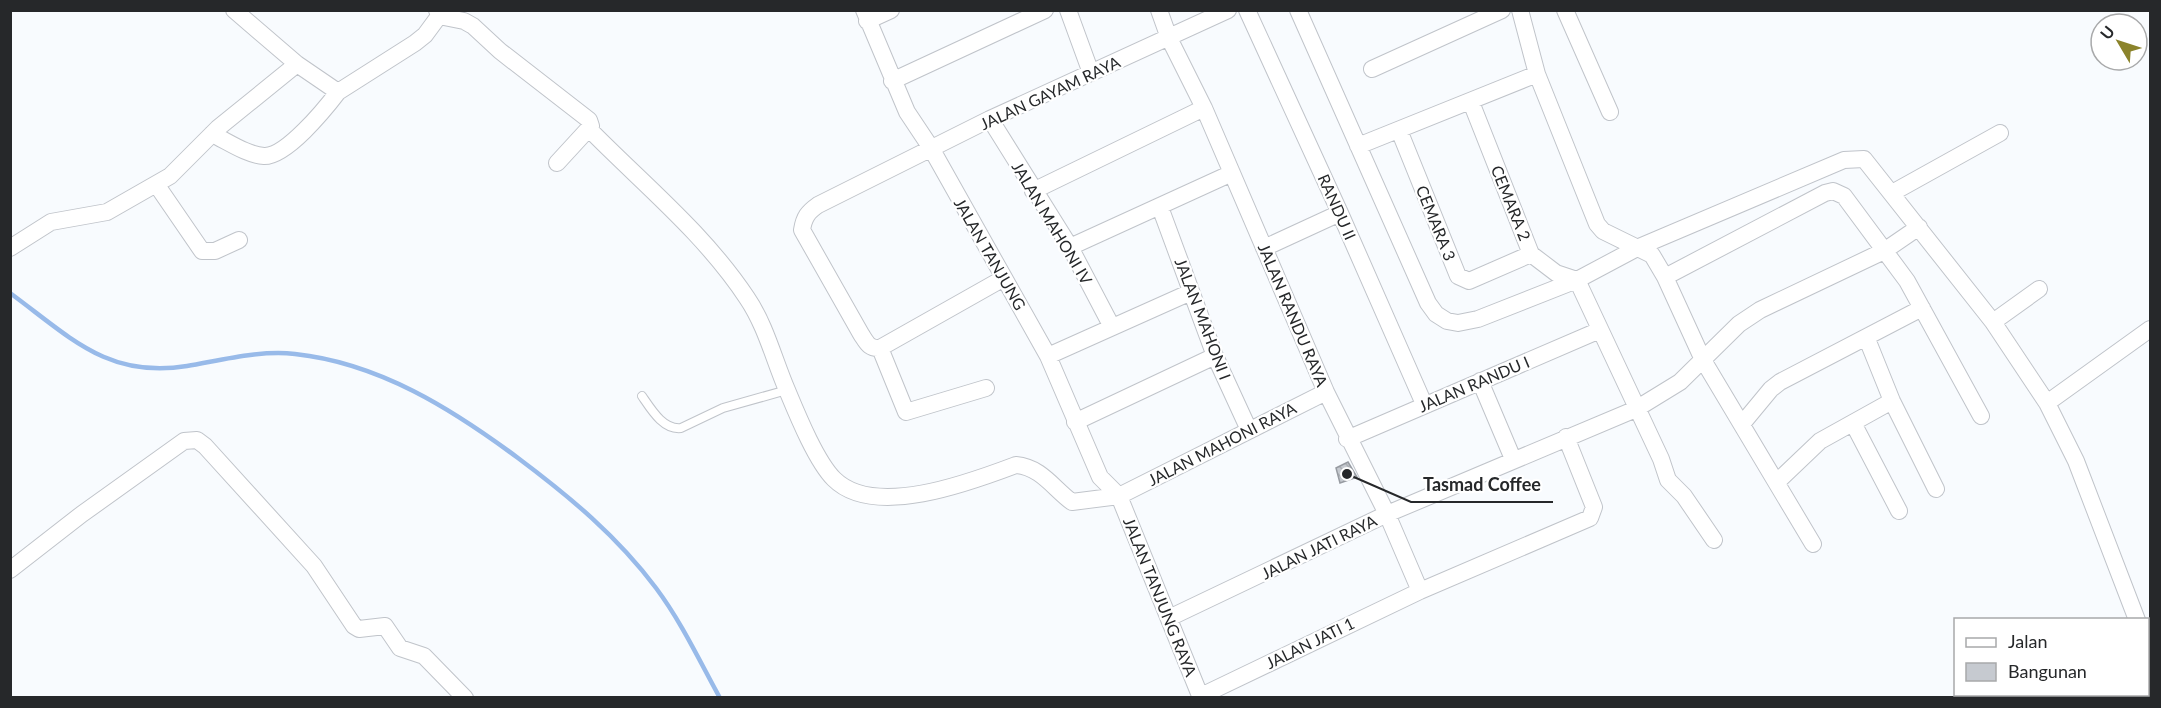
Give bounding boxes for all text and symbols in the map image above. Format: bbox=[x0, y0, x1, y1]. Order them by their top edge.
north arrow bbox=[2089, 12, 2149, 72]
text: U bbox=[2096, 22, 2118, 43]
street label: JALAN GAYAM RAYA bbox=[977, 52, 1123, 133]
street label: JALAN MAHONI IV bbox=[1008, 158, 1097, 288]
street label: CEMARA 2 bbox=[1488, 162, 1535, 243]
street label: RANDU II bbox=[1315, 171, 1360, 243]
street label: CEMARA 3 bbox=[1413, 182, 1460, 263]
street label: JALAN TANJUNG bbox=[951, 194, 1030, 313]
street label: JALAN RANDU RAYA bbox=[1255, 241, 1332, 389]
street label: JALAN MAHONI I bbox=[1172, 255, 1235, 382]
street label: JALAN RANDU I bbox=[1416, 352, 1532, 415]
street label: JALAN MAHONI RAYA bbox=[1145, 398, 1299, 489]
callout: Tasmad Coffee bbox=[1411, 466, 1553, 502]
text: Tasmad Coffee bbox=[1423, 473, 1541, 495]
street label: JALAN JATI RAYA bbox=[1258, 510, 1380, 583]
street label: JALAN TANJUNG RAYA bbox=[1120, 515, 1201, 679]
street label: JALAN JATI 1 bbox=[1262, 613, 1357, 672]
legend bbox=[1954, 618, 2149, 696]
text: Jalan bbox=[2008, 630, 2047, 652]
text: Bangunan bbox=[2008, 660, 2087, 682]

